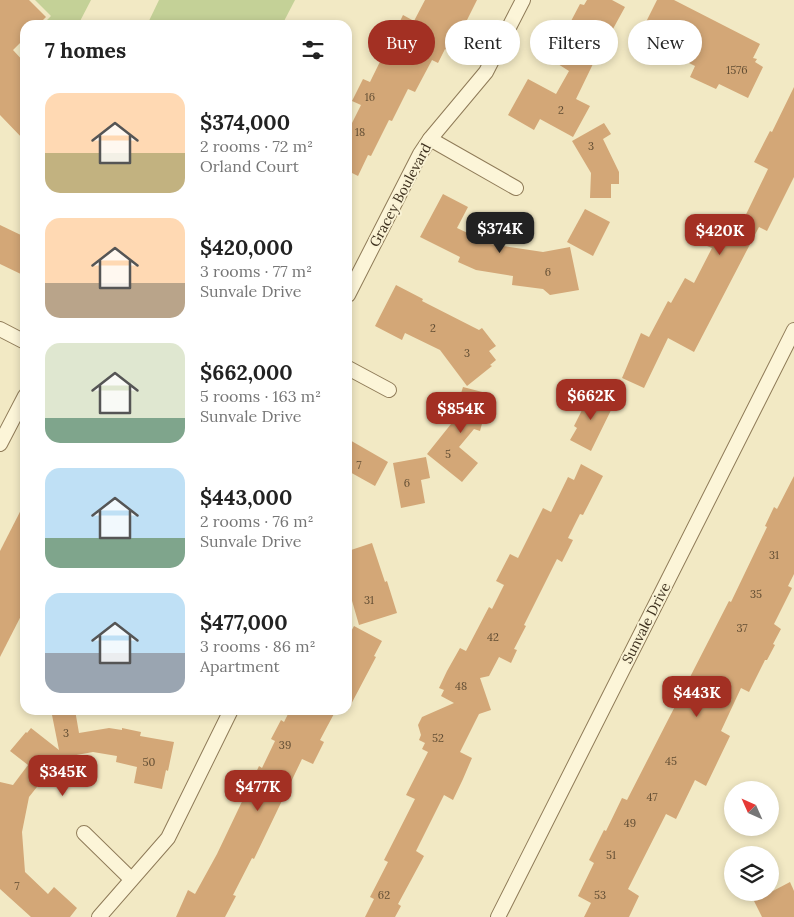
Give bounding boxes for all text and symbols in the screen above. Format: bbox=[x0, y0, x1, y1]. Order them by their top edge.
chip: Buy bbox=[368, 20, 435, 65]
chip: Rent bbox=[445, 20, 520, 65]
chip: Filters bbox=[530, 20, 618, 65]
chip: New bbox=[628, 20, 702, 65]
icon: filters bbox=[299, 36, 327, 64]
text: 7 homes bbox=[45, 37, 126, 64]
house number: 1576 bbox=[726, 63, 748, 77]
house number: 16 bbox=[365, 90, 375, 104]
house number: 2 bbox=[558, 103, 564, 117]
text: $374,000 bbox=[200, 109, 290, 136]
icon: home bbox=[85, 113, 145, 173]
house number: 18 bbox=[355, 125, 365, 139]
text: 2 rooms · 72 m² bbox=[200, 136, 313, 156]
house number: 3 bbox=[588, 139, 594, 153]
street label: Gracey Boulevard bbox=[365, 140, 435, 250]
text: Orland Court bbox=[200, 156, 299, 176]
pin: $374K bbox=[465, 212, 535, 254]
pin: $420K bbox=[685, 214, 755, 256]
text: $374K bbox=[477, 218, 523, 238]
text: $420K bbox=[696, 220, 744, 240]
text: $420,000 bbox=[200, 234, 293, 261]
icon: home bbox=[85, 238, 145, 298]
text: 3 rooms · 77 m² bbox=[200, 261, 312, 281]
house number: 6 bbox=[545, 265, 551, 279]
text: Sunvale Drive bbox=[200, 281, 301, 301]
house number: 2 bbox=[430, 321, 436, 335]
house number: 3 bbox=[464, 346, 470, 360]
text: $662,000 bbox=[200, 359, 293, 386]
icon: home bbox=[85, 363, 145, 423]
pin: $662K bbox=[556, 378, 626, 421]
text: $662K bbox=[567, 385, 615, 405]
text: 5 rooms · 163 m² bbox=[200, 386, 321, 406]
pin: $854K bbox=[426, 392, 496, 434]
text: $854K bbox=[437, 398, 485, 418]
text: Sunvale Drive bbox=[200, 406, 301, 426]
house number: 5 bbox=[445, 447, 451, 461]
house number: 7 bbox=[356, 458, 362, 472]
house number: 6 bbox=[404, 476, 410, 490]
text: $443,000 bbox=[200, 484, 292, 511]
icon: home bbox=[85, 488, 145, 548]
text: 2 rooms · 76 m² bbox=[200, 511, 314, 531]
text: Sunvale Drive bbox=[200, 531, 301, 551]
house number: 31 bbox=[769, 548, 779, 562]
street label: Sunvale Drive bbox=[618, 579, 674, 667]
house number: 35 bbox=[750, 587, 762, 601]
house number: 31 bbox=[364, 593, 374, 607]
text: $477,000 bbox=[200, 609, 288, 636]
icon: home bbox=[85, 613, 145, 673]
house number: 37 bbox=[737, 621, 747, 635]
house number: 42 bbox=[487, 630, 499, 644]
text: 3 rooms · 86 m² bbox=[200, 636, 316, 656]
text: Apartment bbox=[200, 656, 280, 676]
pin: $443K bbox=[662, 676, 732, 718]
house number: 48 bbox=[455, 679, 467, 693]
text: $443K bbox=[673, 682, 721, 702]
house number: 3 bbox=[63, 726, 69, 740]
house number: 52 bbox=[432, 731, 444, 745]
house number: 39 bbox=[279, 738, 291, 752]
pin: $345K bbox=[28, 754, 98, 797]
house number: 45 bbox=[665, 754, 677, 768]
house number: 50 bbox=[143, 755, 156, 769]
text: $345K bbox=[39, 761, 87, 781]
pin: $477K bbox=[223, 770, 293, 812]
text: $477K bbox=[236, 776, 280, 796]
north arrow bbox=[724, 781, 779, 836]
map controls bbox=[724, 781, 779, 901]
house number: 47 bbox=[646, 790, 658, 804]
house number: 49 bbox=[624, 816, 636, 830]
button: layers bbox=[724, 846, 779, 901]
house number: 51 bbox=[606, 848, 616, 862]
house number: 7 bbox=[14, 879, 20, 893]
house number: 62 bbox=[378, 888, 390, 902]
house number: 53 bbox=[594, 888, 606, 902]

